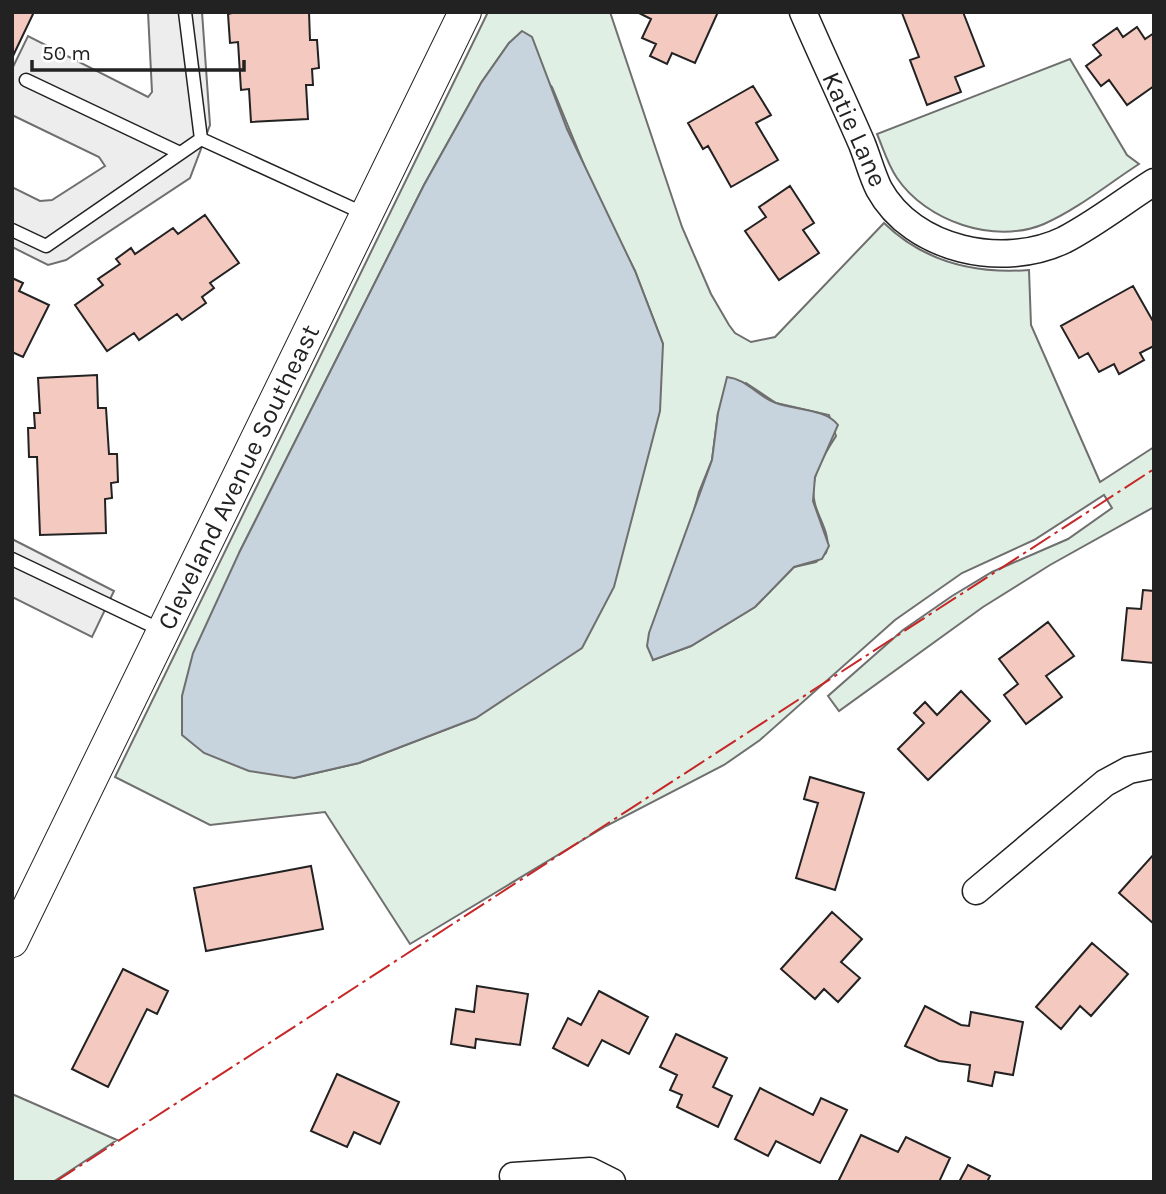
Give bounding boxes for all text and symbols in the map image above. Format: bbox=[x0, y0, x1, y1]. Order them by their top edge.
scale bar bbox=[32, 28, 243, 72]
text: 50 m bbox=[42, 41, 91, 65]
street label: Katie Lane bbox=[815, 67, 894, 192]
street label: Cleveland Avenue Southeast bbox=[151, 319, 326, 635]

